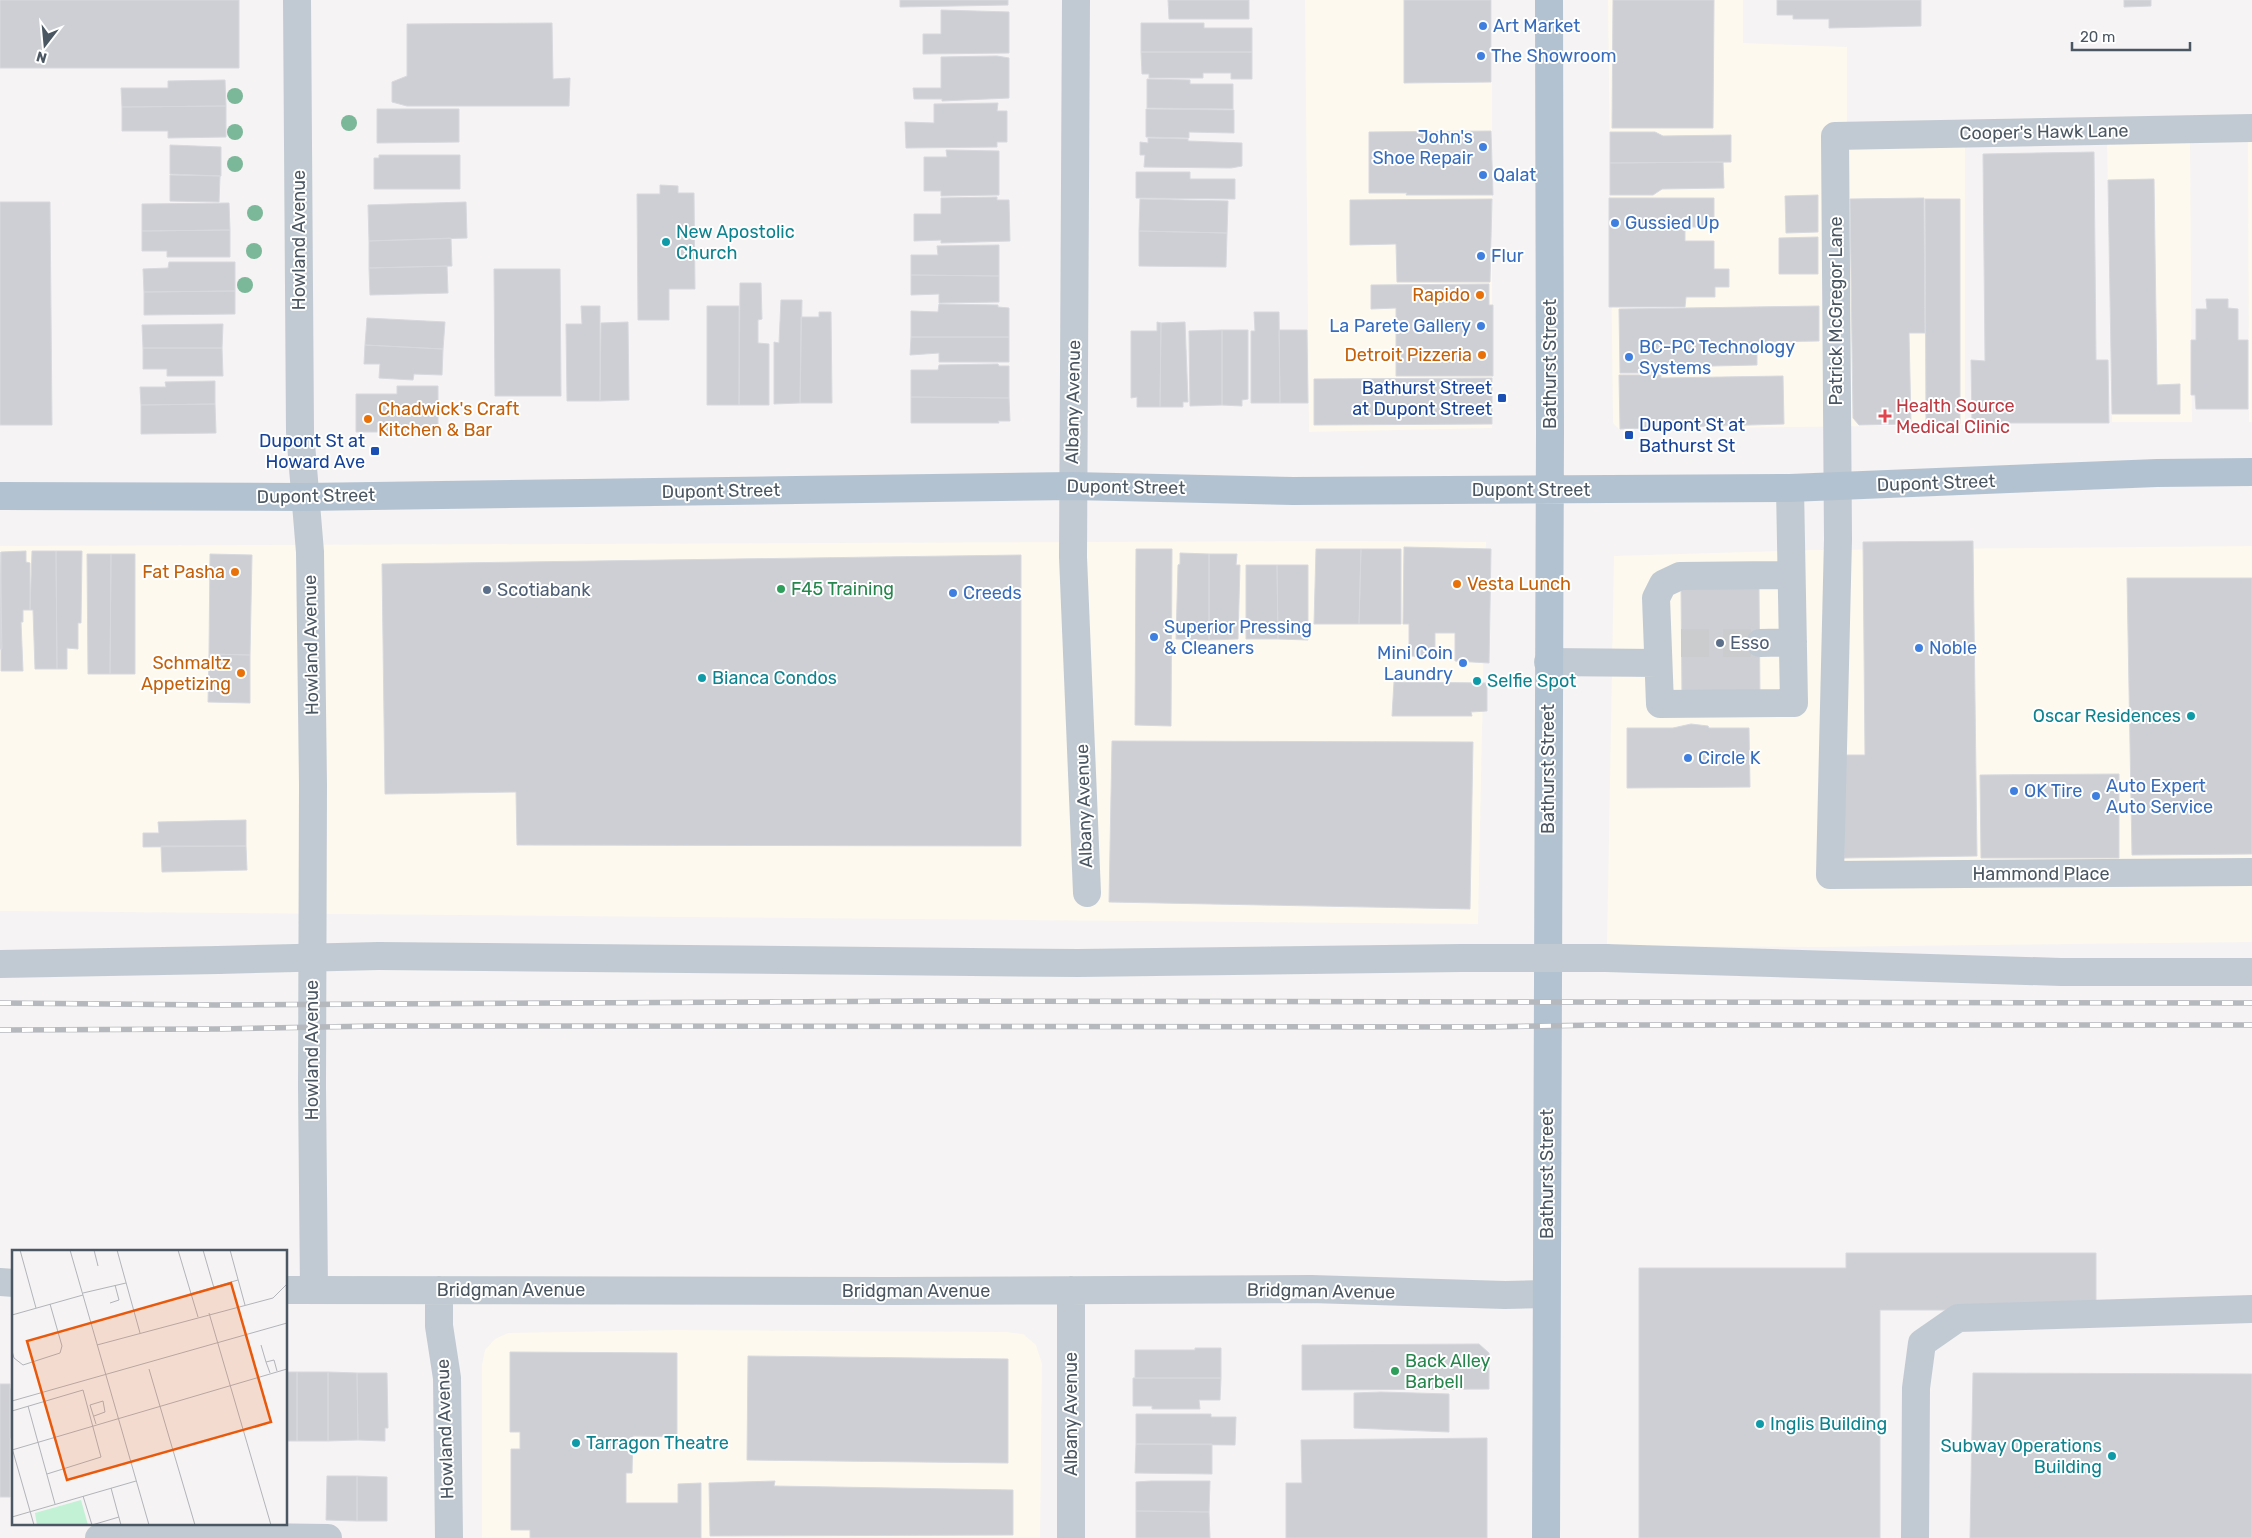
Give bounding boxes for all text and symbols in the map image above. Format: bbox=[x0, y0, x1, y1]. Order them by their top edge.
place label: Art Market bbox=[1493, 15, 1580, 37]
north arrow bbox=[20, 20, 70, 70]
marker: Art Market bbox=[1477, 20, 1489, 32]
scale bar bbox=[2072, 20, 2190, 52]
text: 20 m bbox=[2080, 28, 2115, 46]
place label: The Showroom bbox=[1491, 45, 1617, 67]
text: N bbox=[34, 47, 49, 67]
marker: The Showroom bbox=[1475, 50, 1487, 62]
street label: Cooper's Hawk Lane bbox=[1959, 120, 2129, 144]
place label: John's Shoe Repair bbox=[1372, 126, 1473, 169]
marker: John's Shoe Repair bbox=[1477, 141, 1489, 153]
place label: Qalat bbox=[1493, 164, 1536, 186]
marker: Qalat bbox=[1477, 169, 1489, 181]
street label: Howland Avenue bbox=[288, 170, 310, 310]
place label: Gussied Up bbox=[1625, 212, 1719, 234]
street label: Patrick McGregor Lane bbox=[1825, 216, 1847, 406]
marker: Gussied Up bbox=[1609, 217, 1621, 229]
place label: New Apostolic Church bbox=[676, 221, 795, 264]
marker: New Apostolic Church bbox=[660, 236, 672, 248]
place label: Flur bbox=[1491, 245, 1524, 267]
marker: Flur bbox=[1475, 250, 1487, 262]
place label: Rapido bbox=[1412, 284, 1470, 306]
marker: Rapido bbox=[1474, 289, 1486, 301]
street label: Bathurst Street bbox=[1539, 299, 1561, 429]
place label: La Parete Gallery bbox=[1329, 315, 1471, 337]
marker: La Parete Gallery bbox=[1475, 320, 1487, 332]
place label: BC-PC Technology Systems bbox=[1639, 336, 1795, 379]
street label: Albany Avenue bbox=[1061, 340, 1085, 464]
place label: Detroit Pizzeria bbox=[1344, 344, 1472, 366]
marker: Detroit Pizzeria bbox=[1476, 349, 1488, 361]
marker: BC-PC Technology Systems bbox=[1623, 351, 1635, 363]
place label: Bathurst Street at Dupont Street bbox=[1352, 377, 1492, 420]
marker: Bathurst Street at Dupont Street bbox=[1496, 392, 1508, 404]
place label: Health Source Medical Clinic bbox=[1896, 395, 2015, 438]
place label: Chadwick's Craft Kitchen & Bar bbox=[378, 398, 519, 441]
marker: Health Source Medical Clinic bbox=[1878, 409, 1892, 423]
marker: Chadwick's Craft Kitchen & Bar bbox=[362, 413, 374, 425]
place label: Dupont St at Bathurst St bbox=[1639, 414, 1745, 457]
marker: Dupont St at Bathurst St bbox=[1623, 429, 1635, 441]
place label: Dupont St at Howard Ave bbox=[259, 430, 365, 473]
marker: Dupont St at Howard Ave bbox=[369, 445, 381, 457]
street label: Dupont Street bbox=[1876, 470, 1996, 496]
street label: Dupont Street bbox=[1067, 475, 1185, 499]
street label: Dupont Street bbox=[662, 479, 780, 503]
street label: Dupont Street bbox=[1472, 479, 1590, 501]
street label: Dupont Street bbox=[257, 484, 375, 508]
place label: Fat Pasha bbox=[142, 561, 225, 583]
marker: Fat Pasha bbox=[229, 566, 241, 578]
place label: Vesta Lunch bbox=[1467, 573, 1571, 595]
street label: Howland Avenue bbox=[299, 575, 323, 715]
place label: F45 Training bbox=[791, 578, 894, 600]
marker: Vesta Lunch bbox=[1451, 578, 1463, 590]
place label: Scotiabank bbox=[497, 579, 591, 601]
place label: Creeds bbox=[963, 582, 1022, 604]
marker: F45 Training bbox=[775, 583, 787, 595]
marker: Scotiabank bbox=[481, 584, 493, 596]
marker: Creeds bbox=[947, 587, 959, 599]
place label: Superior Pressing & Cleaners bbox=[1164, 616, 1312, 659]
marker: Superior Pressing & Cleaners bbox=[1148, 631, 1160, 643]
place label: Esso bbox=[1730, 632, 1770, 654]
marker: Esso bbox=[1714, 637, 1726, 649]
place label: Noble bbox=[1929, 637, 1977, 659]
place label: Mini Coin Laundry bbox=[1377, 642, 1453, 685]
marker: Noble bbox=[1913, 642, 1925, 654]
place label: Schmaltz Appetizing bbox=[141, 652, 231, 695]
marker: Mini Coin Laundry bbox=[1457, 657, 1469, 669]
marker: Schmaltz Appetizing bbox=[235, 667, 247, 679]
place label: Bianca Condos bbox=[712, 667, 837, 689]
place label: Selfie Spot bbox=[1487, 670, 1576, 692]
marker: Bianca Condos bbox=[696, 672, 708, 684]
marker: Selfie Spot bbox=[1471, 675, 1483, 687]
street label: Bathurst Street bbox=[1537, 704, 1559, 834]
place label: Oscar Residences bbox=[2033, 705, 2181, 727]
marker: Oscar Residences bbox=[2185, 710, 2197, 722]
street label: Albany Avenue bbox=[1071, 744, 1097, 868]
place label: Circle K bbox=[1698, 747, 1761, 769]
marker: Circle K bbox=[1682, 752, 1694, 764]
place label: Auto Expert Auto Service bbox=[2106, 775, 2213, 818]
place label: OK Tire bbox=[2024, 780, 2082, 802]
marker: OK Tire bbox=[2008, 785, 2020, 797]
marker: Auto Expert Auto Service bbox=[2090, 790, 2102, 802]
street label: Hammond Place bbox=[1972, 863, 2110, 885]
street label: Howland Avenue bbox=[301, 980, 323, 1120]
street label: Bathurst Street bbox=[1536, 1109, 1558, 1239]
inset map bbox=[12, 1250, 288, 1526]
street label: Bridgman Avenue bbox=[437, 1279, 585, 1301]
street label: Bridgman Avenue bbox=[1247, 1279, 1395, 1303]
street label: Bridgman Avenue bbox=[842, 1280, 990, 1302]
place label: Back Alley Barbell bbox=[1405, 1350, 1490, 1393]
street label: Albany Avenue bbox=[1060, 1352, 1082, 1476]
street label: Howland Avenue bbox=[432, 1359, 458, 1499]
marker: Back Alley Barbell bbox=[1389, 1365, 1401, 1377]
place label: Inglis Building bbox=[1770, 1413, 1887, 1435]
marker: Inglis Building bbox=[1754, 1418, 1766, 1430]
place label: Tarragon Theatre bbox=[586, 1432, 729, 1454]
place label: Subway Operations Building bbox=[1940, 1435, 2102, 1478]
marker: Tarragon Theatre bbox=[570, 1437, 582, 1449]
marker: Subway Operations Building bbox=[2106, 1450, 2118, 1462]

